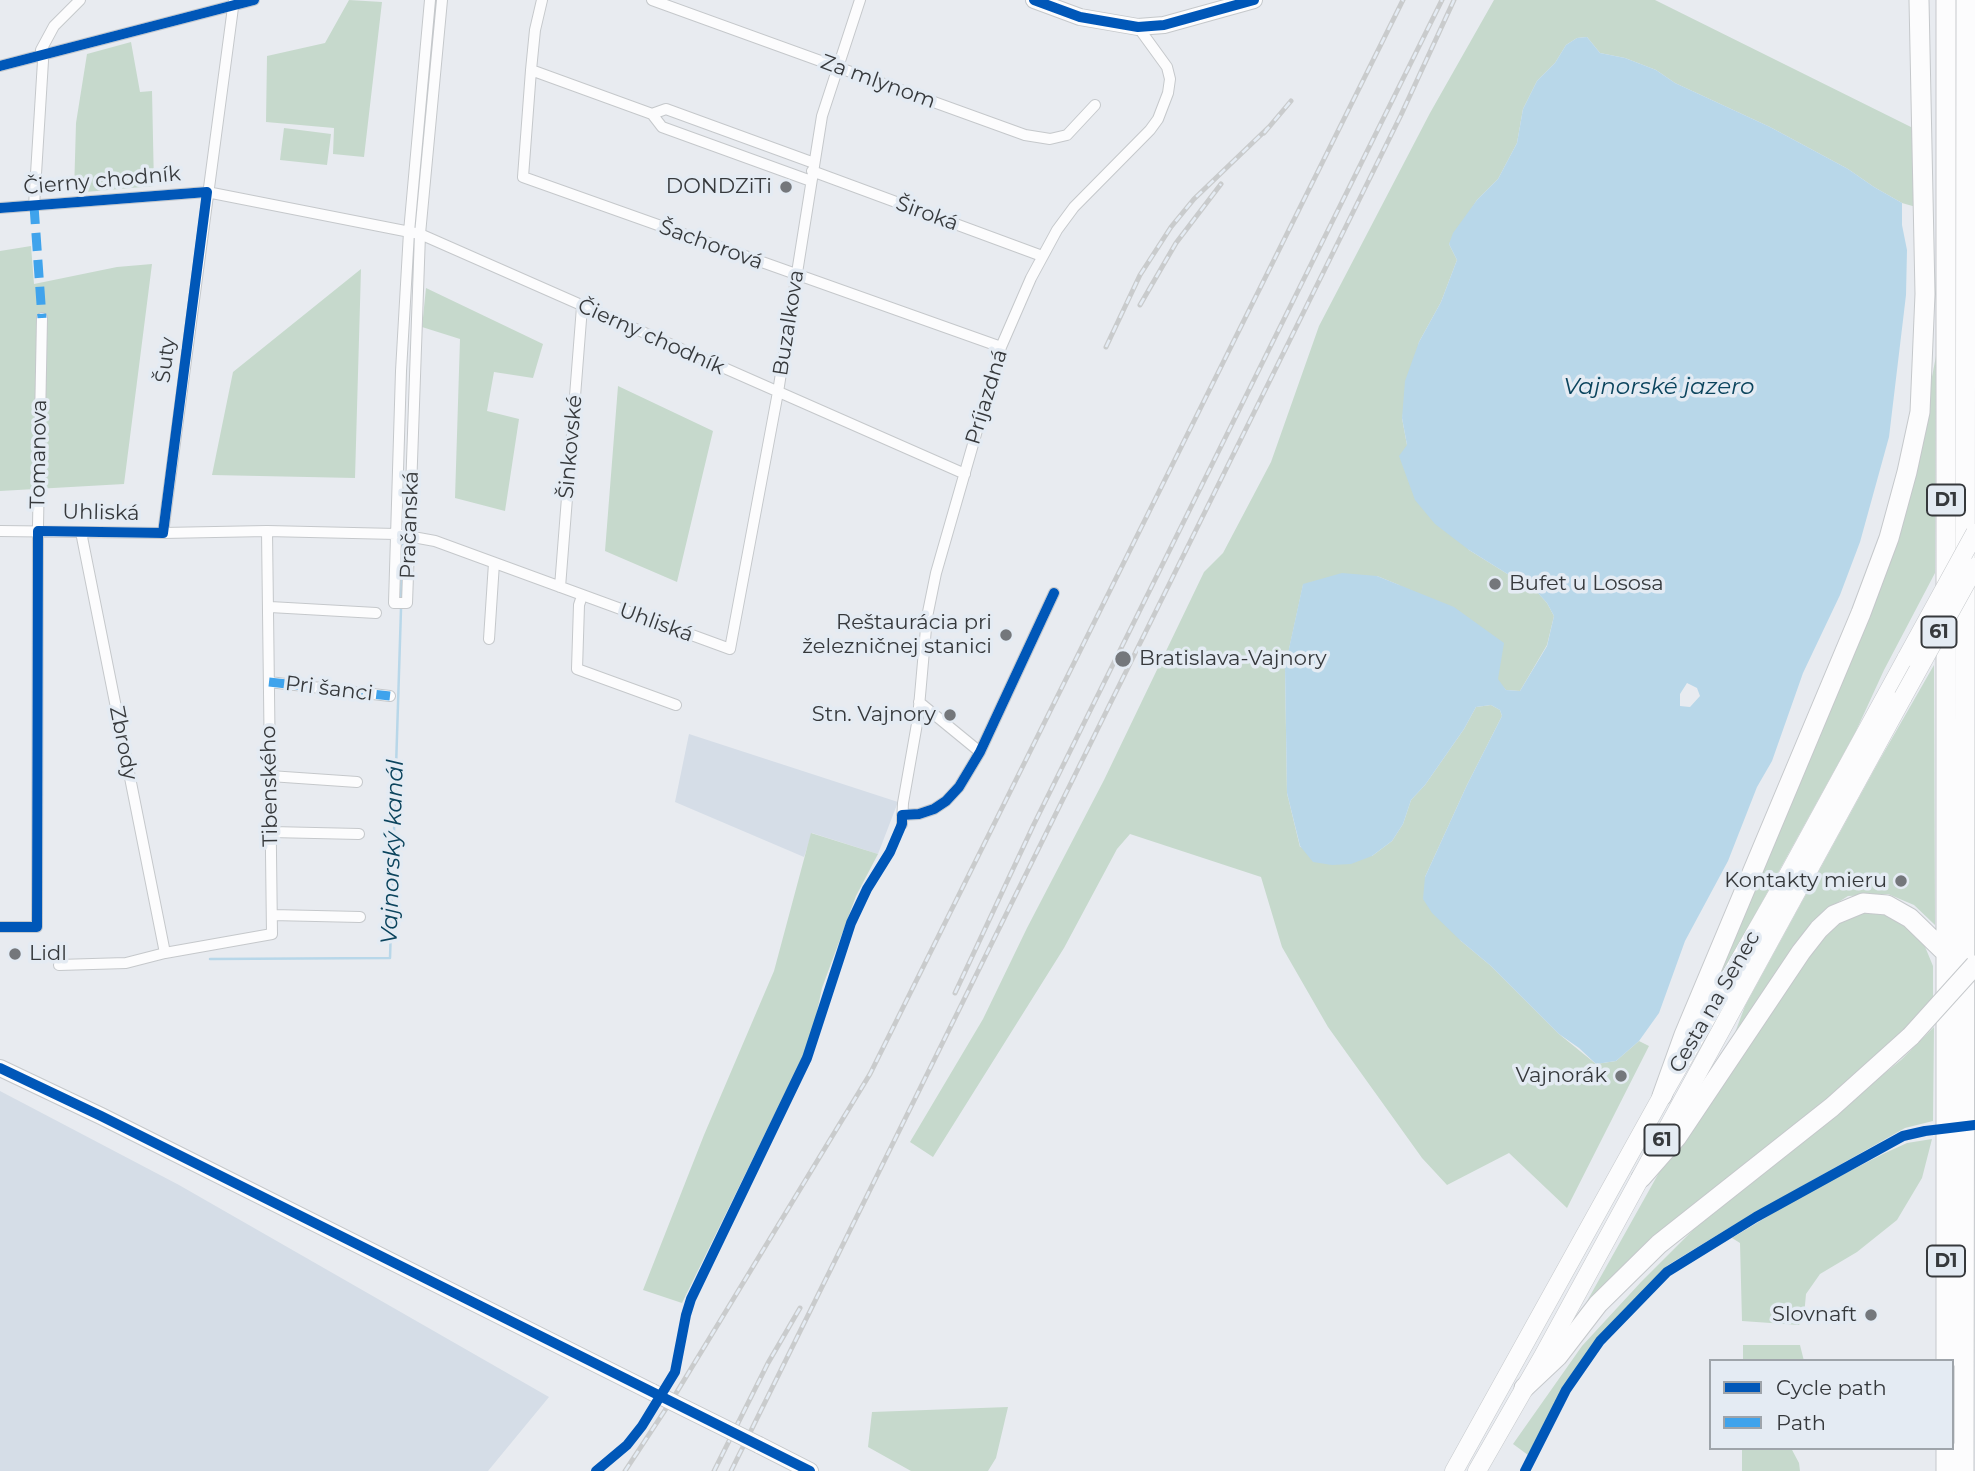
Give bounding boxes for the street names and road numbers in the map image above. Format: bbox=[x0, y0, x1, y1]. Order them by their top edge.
street label: Za mlynom bbox=[817, 50, 939, 114]
street label: Čierny chodník bbox=[22, 162, 182, 200]
street label: Široká bbox=[892, 191, 962, 237]
street label: Šachorová bbox=[656, 215, 766, 275]
street label: Buzalkova bbox=[768, 268, 810, 378]
street label: Čierny chodník bbox=[574, 293, 728, 381]
street label: Šuty bbox=[151, 336, 181, 384]
street label: Príjazdná bbox=[961, 346, 1013, 448]
street label: Šinkovské bbox=[554, 394, 588, 500]
street label: Tomanova bbox=[25, 399, 53, 509]
street label: Pračanská bbox=[396, 471, 424, 579]
road number: D1 bbox=[1927, 485, 1965, 516]
street label: Uhliská bbox=[62, 500, 140, 526]
street label: Uhliská bbox=[615, 598, 697, 648]
road number: 61 bbox=[1922, 617, 1956, 648]
street label: Pri šanci bbox=[284, 671, 374, 707]
street label: Zbrody bbox=[103, 704, 143, 782]
street label: Tibenského bbox=[256, 725, 284, 847]
street label: Cesta na Senec bbox=[1664, 927, 1766, 1077]
road number: 61 bbox=[1644, 1124, 1680, 1156]
road number: D1 bbox=[1927, 1246, 1965, 1276]

